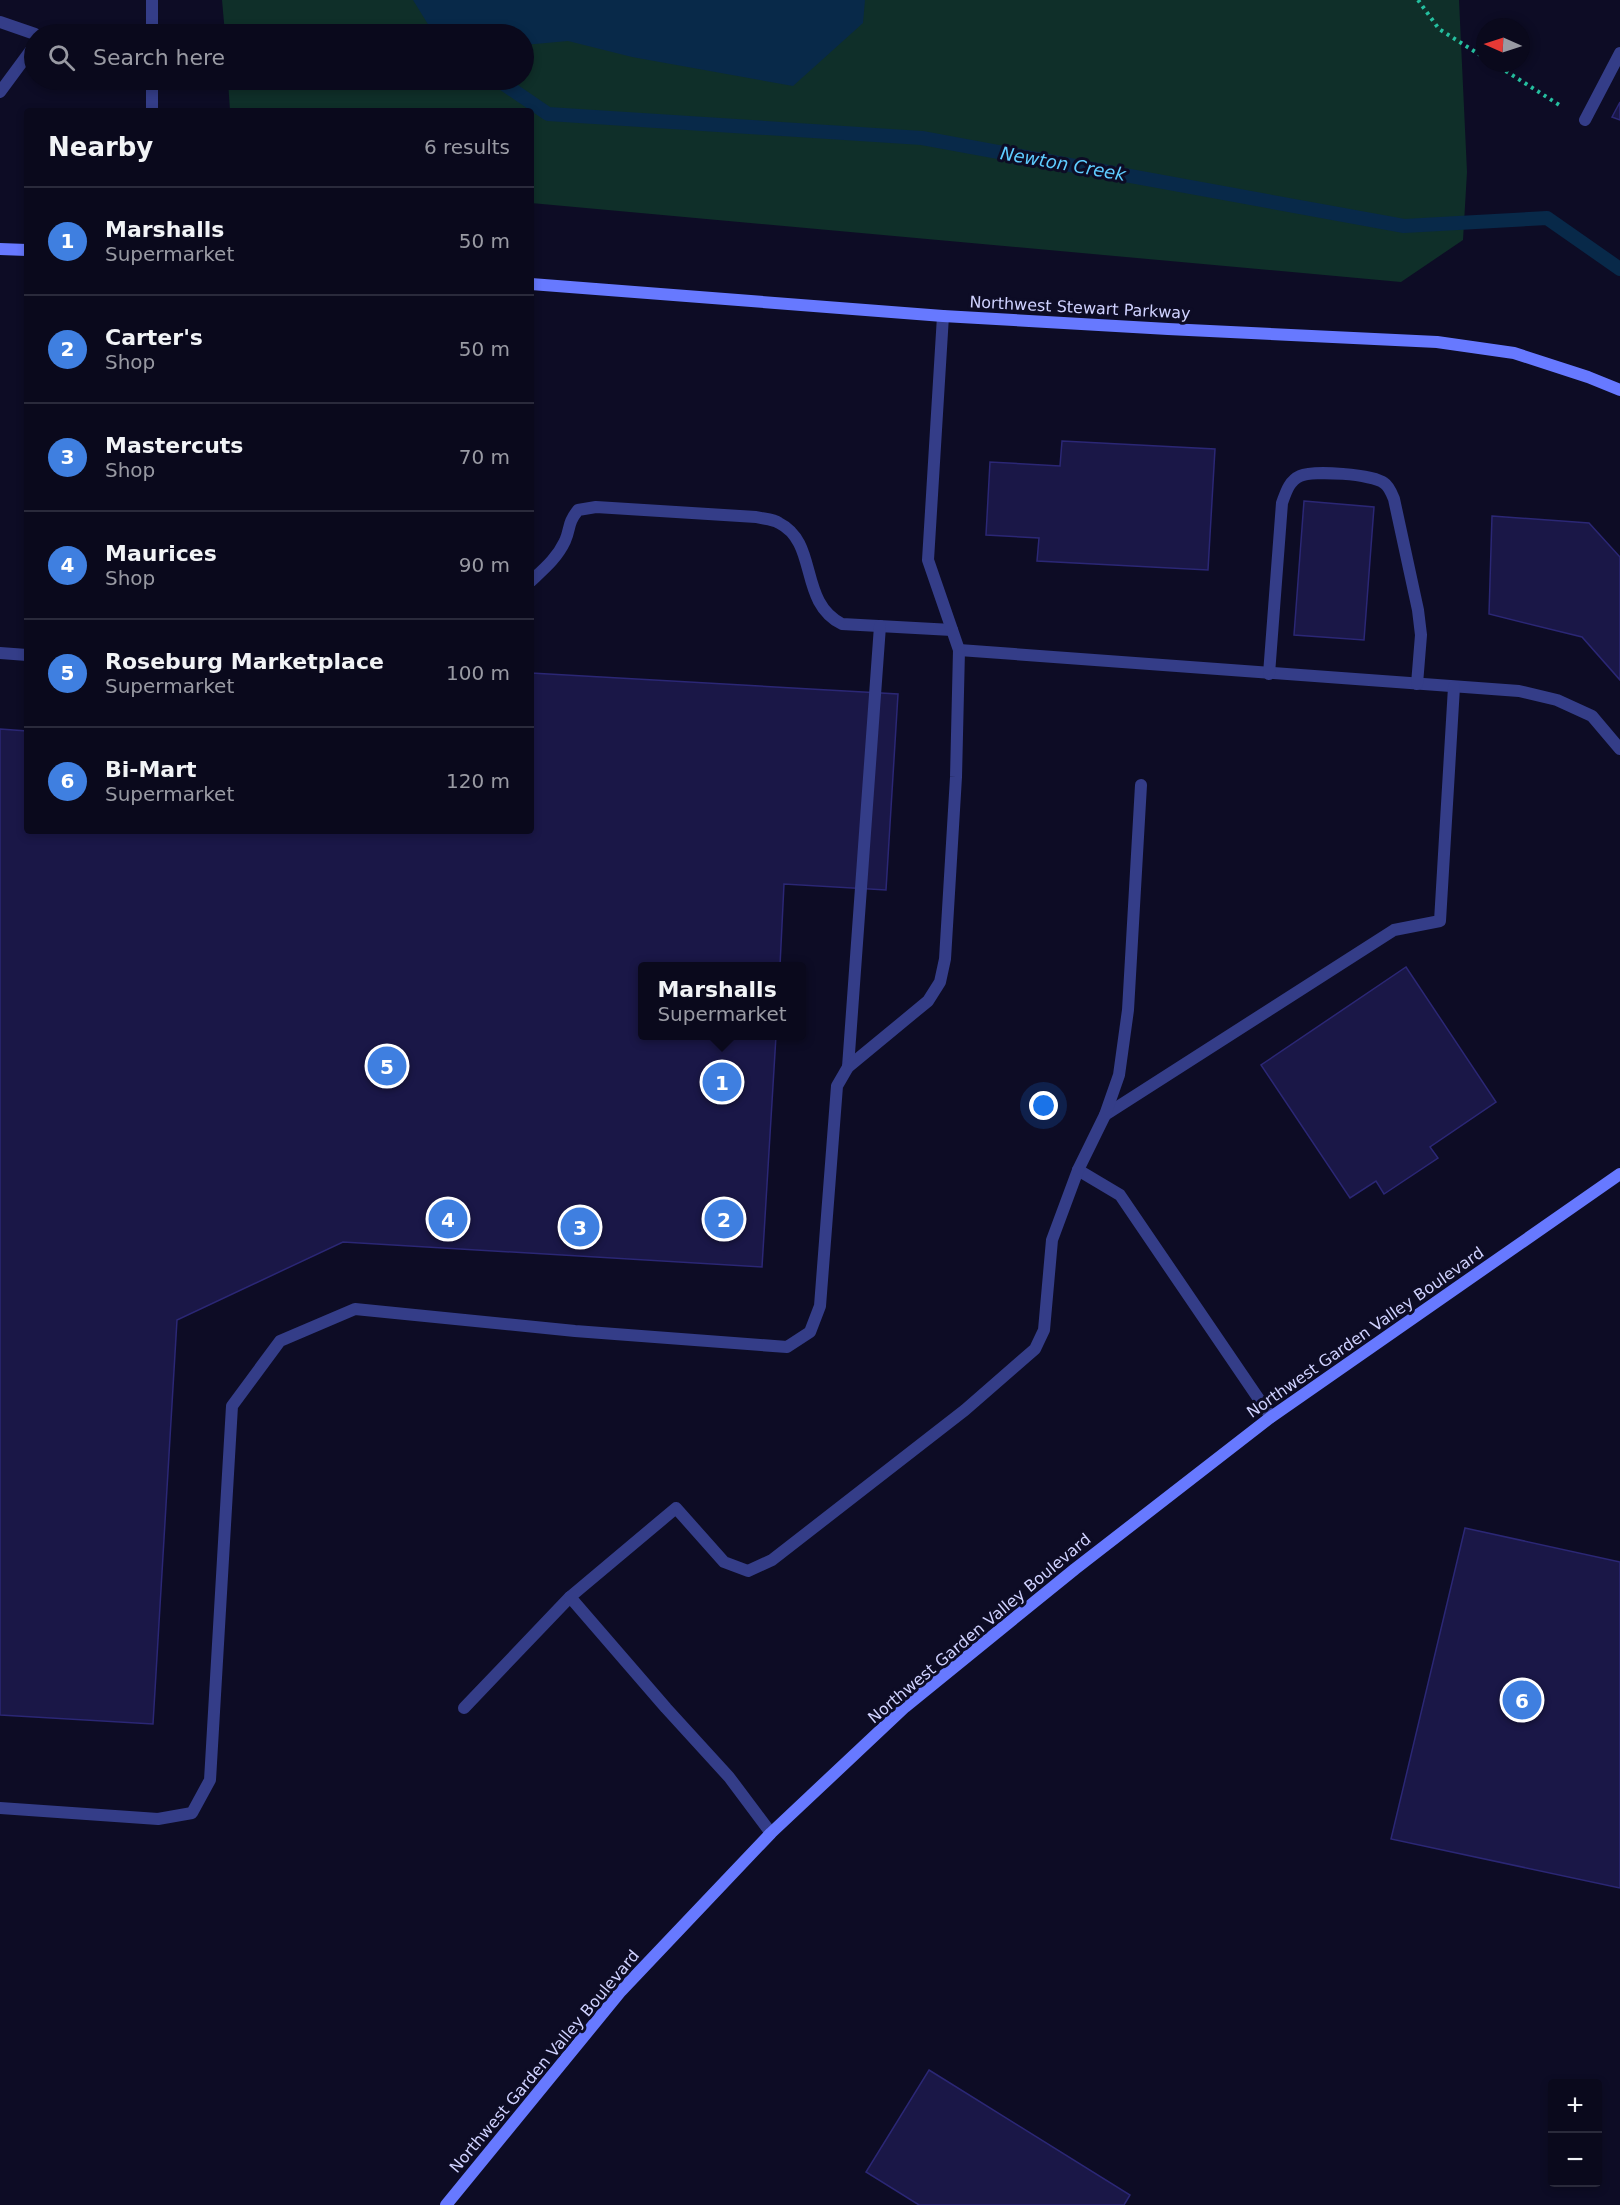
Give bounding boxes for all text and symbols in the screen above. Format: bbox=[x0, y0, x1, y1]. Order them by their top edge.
north arrow bbox=[1476, 18, 1530, 72]
search box bbox=[24, 24, 534, 90]
icon: search bbox=[45, 41, 78, 74]
text: Search here bbox=[93, 45, 225, 70]
text: Nearby bbox=[48, 132, 153, 162]
text: 6 results bbox=[424, 135, 510, 159]
water label: Newton Creek bbox=[999, 142, 1129, 185]
text: Marshalls bbox=[105, 217, 224, 242]
text: 1 bbox=[61, 229, 74, 253]
text: 50 m bbox=[459, 229, 510, 253]
text: Supermarket bbox=[105, 242, 234, 266]
street label: Northwest Stewart Parkway bbox=[969, 292, 1191, 323]
text: Carter's bbox=[105, 325, 203, 350]
text: 2 bbox=[61, 337, 74, 361]
text: 50 m bbox=[459, 337, 510, 361]
text: Shop bbox=[105, 350, 155, 374]
text: Mastercuts bbox=[105, 433, 243, 458]
text: 3 bbox=[61, 445, 74, 469]
text: 70 m bbox=[459, 445, 510, 469]
text: Shop bbox=[105, 458, 155, 482]
text: Maurices bbox=[105, 541, 217, 566]
text: 4 bbox=[61, 553, 74, 577]
text: 90 m bbox=[459, 553, 510, 577]
text: Shop bbox=[105, 566, 155, 590]
text: Roseburg Marketplace bbox=[105, 649, 384, 674]
text: 5 bbox=[61, 661, 74, 685]
text: 100 m bbox=[446, 661, 510, 685]
text: Supermarket bbox=[105, 674, 234, 698]
text: Bi-Mart bbox=[105, 757, 197, 782]
text: 6 bbox=[61, 769, 74, 793]
text: 120 m bbox=[446, 769, 510, 793]
text: Supermarket bbox=[105, 782, 234, 806]
popup bbox=[638, 962, 806, 1040]
text: Marshalls bbox=[657, 977, 777, 1002]
text: Supermarket bbox=[657, 1002, 787, 1026]
pin: 5 bbox=[368, 1044, 406, 1088]
pin: 1 bbox=[702, 1060, 742, 1104]
your location bbox=[1029, 1091, 1058, 1120]
pin: 4 bbox=[428, 1196, 468, 1242]
pin: 2 bbox=[704, 1196, 744, 1242]
pin: 3 bbox=[560, 1204, 600, 1250]
street label: Northwest Garden Valley Boulevard bbox=[1243, 1243, 1487, 1422]
street label: Northwest Garden Valley Boulevard bbox=[864, 1530, 1095, 1727]
pin: 6 bbox=[1502, 1678, 1541, 1722]
street label: Northwest Garden Valley Boulevard bbox=[446, 1946, 643, 2177]
map controls bbox=[1548, 2079, 1602, 2187]
button: + bbox=[1548, 2079, 1602, 2133]
button: − bbox=[1548, 2133, 1602, 2187]

